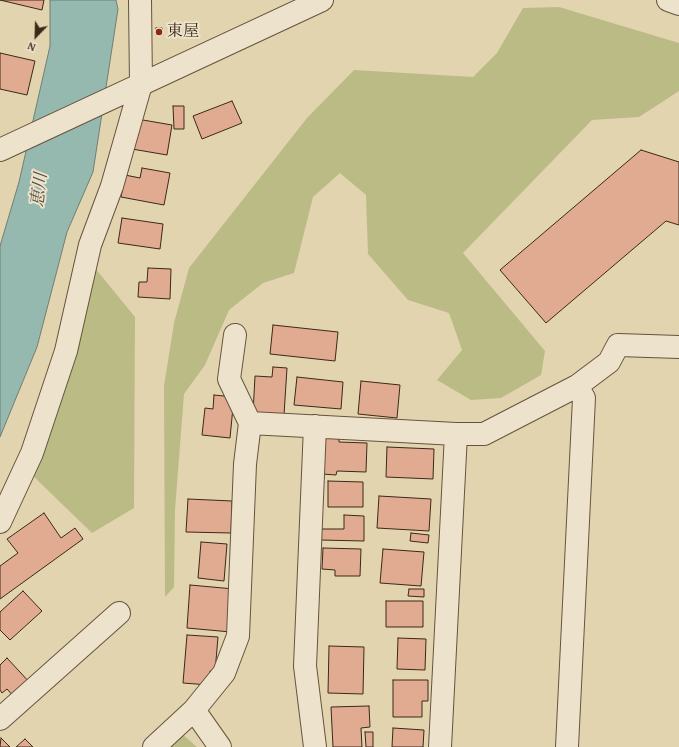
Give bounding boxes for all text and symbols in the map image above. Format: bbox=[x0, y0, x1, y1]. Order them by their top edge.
north arrow bbox=[16, 16, 56, 56]
place label: 東屋 bbox=[167, 22, 199, 42]
marker: 東屋 bbox=[154, 27, 164, 37]
text: N bbox=[25, 38, 38, 56]
water label: 恵川 bbox=[28, 172, 52, 208]

